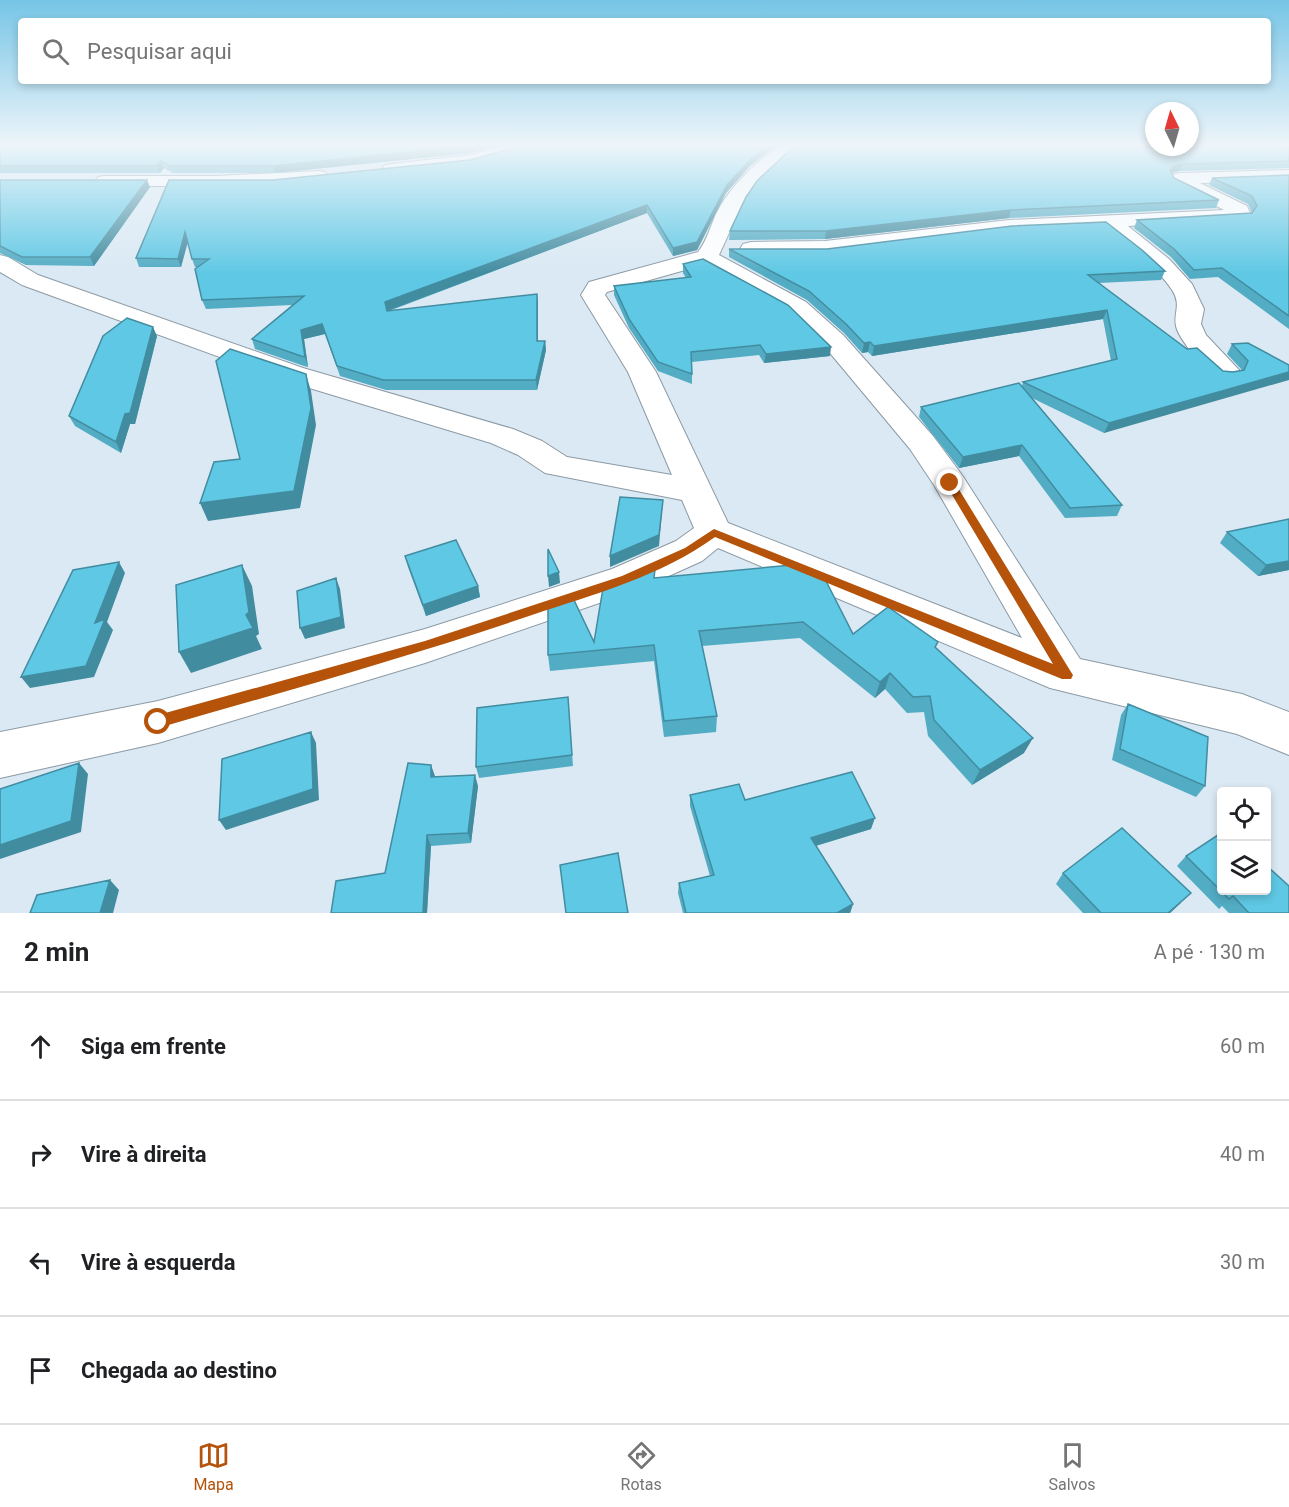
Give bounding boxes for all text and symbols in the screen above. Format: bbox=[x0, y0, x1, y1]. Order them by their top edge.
search box bbox=[18, 18, 1271, 84]
icon: search bbox=[39, 35, 72, 68]
text: Pesquisar aqui bbox=[87, 39, 232, 64]
north arrow bbox=[1145, 102, 1199, 156]
route end bbox=[936, 469, 962, 495]
route start bbox=[144, 708, 170, 734]
map controls bbox=[1217, 787, 1271, 895]
button: locate bbox=[1217, 787, 1271, 841]
button: layers bbox=[1217, 841, 1271, 895]
text: 2 min bbox=[24, 937, 89, 967]
text: A pé · 130 m bbox=[1154, 940, 1265, 964]
icon: ahead bbox=[24, 1030, 57, 1063]
text: Siga em frente bbox=[81, 1034, 226, 1059]
text: 60 m bbox=[1220, 1034, 1265, 1058]
icon: right bbox=[24, 1138, 57, 1171]
text: Vire à direita bbox=[81, 1142, 207, 1167]
text: 40 m bbox=[1220, 1142, 1265, 1166]
icon: left bbox=[24, 1246, 57, 1279]
text: Vire à esquerda bbox=[81, 1250, 235, 1275]
text: 30 m bbox=[1220, 1250, 1265, 1274]
icon: arrive bbox=[24, 1354, 57, 1387]
text: Chegada ao destino bbox=[81, 1358, 277, 1383]
tab: Mapa bbox=[193, 1439, 234, 1494]
tab: Rotas bbox=[621, 1439, 662, 1494]
tab: Salvos bbox=[1049, 1439, 1096, 1494]

